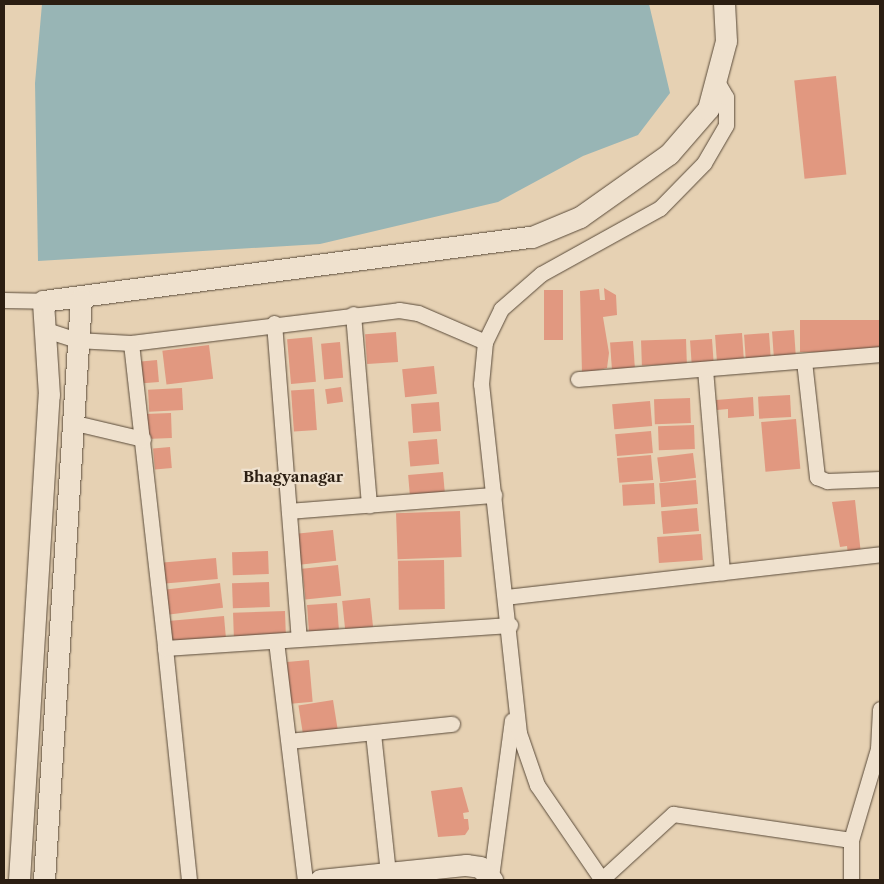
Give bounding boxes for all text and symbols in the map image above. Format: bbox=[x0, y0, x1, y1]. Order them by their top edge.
district label: Bhagyanagar bbox=[243, 468, 343, 486]

